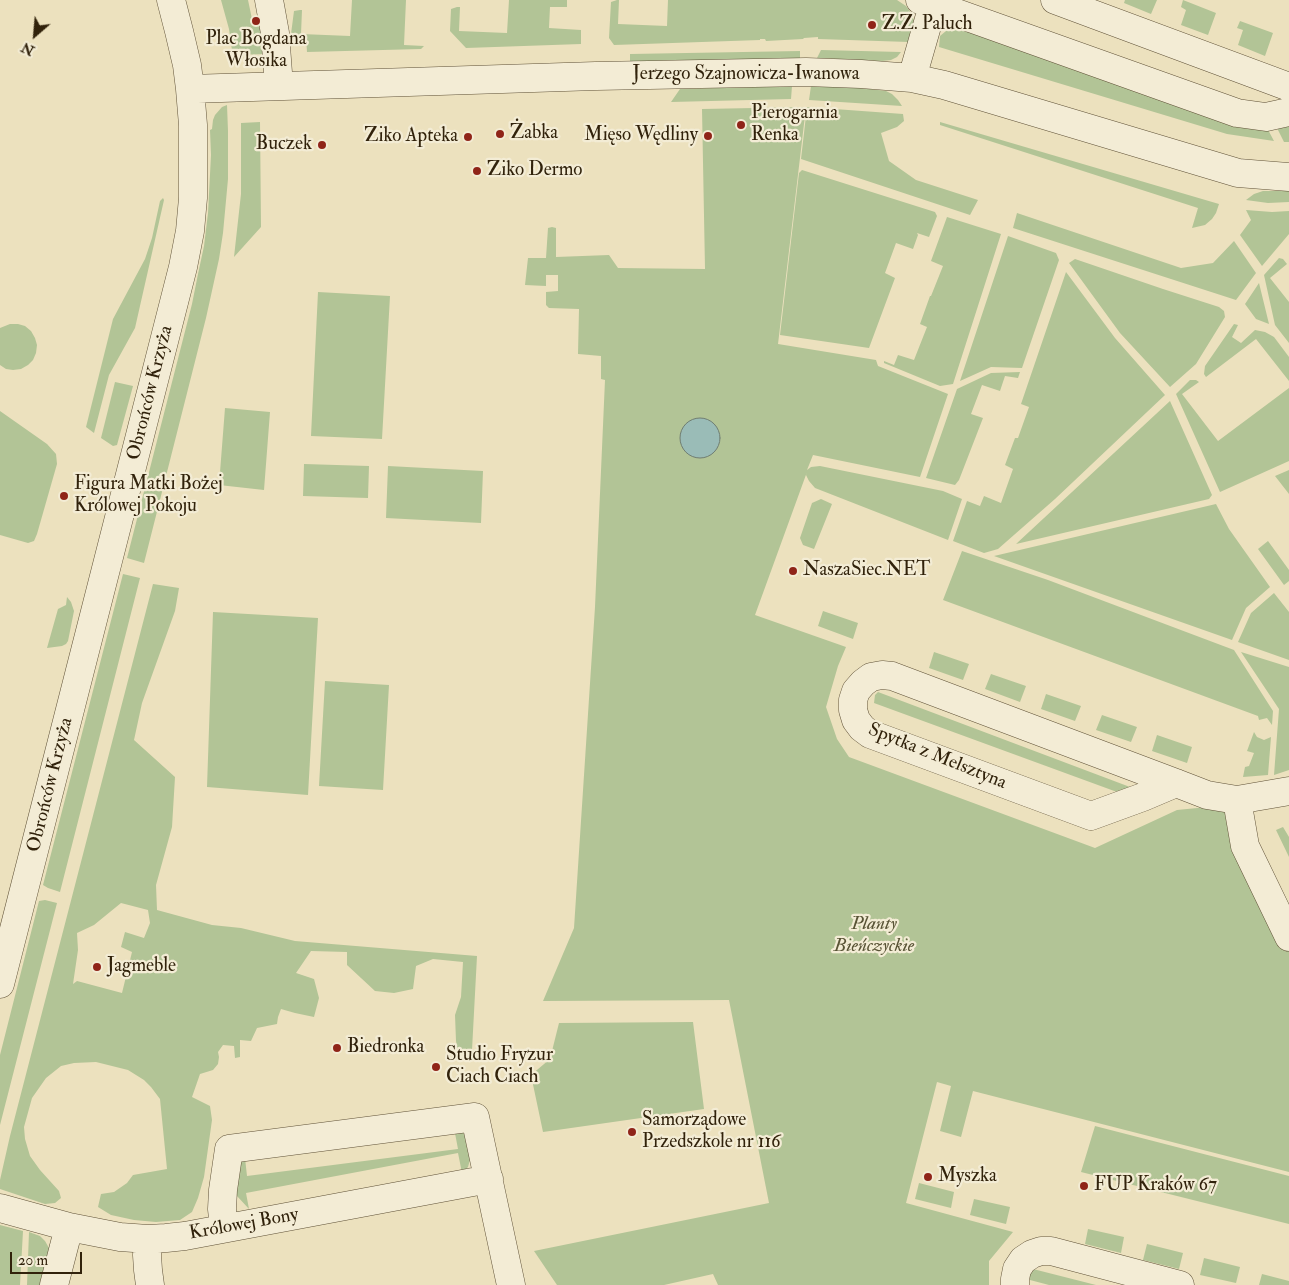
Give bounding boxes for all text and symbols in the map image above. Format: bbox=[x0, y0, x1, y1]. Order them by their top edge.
north arrow bbox=[10, 10, 60, 60]
place label: Z.Z. Paluch bbox=[882, 14, 973, 36]
marker: Plac Bogdana Włosika bbox=[250, 15, 262, 27]
marker: Z.Z. Paluch bbox=[866, 19, 878, 31]
place label: Plac Bogdana Włosika bbox=[205, 29, 307, 73]
text: N bbox=[19, 38, 37, 59]
street label: Jerzego Szajnowicza-Iwanowa bbox=[632, 64, 860, 86]
place label: Pierogarnia Renka bbox=[751, 103, 838, 147]
marker: Pierogarnia Renka bbox=[735, 119, 747, 131]
place label: Żabka bbox=[510, 123, 558, 145]
place label: Mięso Wędliny bbox=[584, 125, 698, 147]
place label: Ziko Apteka bbox=[364, 126, 458, 148]
marker: Żabka bbox=[494, 128, 506, 140]
marker: Mięso Wędliny bbox=[702, 130, 714, 142]
marker: Ziko Apteka bbox=[462, 131, 474, 143]
place label: Buczek bbox=[256, 134, 312, 156]
marker: Buczek bbox=[316, 139, 328, 151]
place label: Ziko Dermo bbox=[487, 160, 583, 182]
marker: Ziko Dermo bbox=[471, 165, 483, 177]
street label: Obrońców Krzyża bbox=[123, 323, 179, 463]
place label: Figura Matki Bożej Królowej Pokoju bbox=[74, 474, 223, 518]
marker: Figura Matki Bożej Królowej Pokoju bbox=[58, 490, 70, 502]
place label: NaszaSiec.NET bbox=[803, 560, 930, 582]
marker: NaszaSiec.NET bbox=[787, 565, 799, 577]
street label: Obrońców Krzyża bbox=[23, 715, 79, 855]
street label: Spytka z Melsztyna bbox=[864, 719, 1010, 795]
park label: Planty Bieńczyckie bbox=[834, 914, 914, 958]
place label: Jagmeble bbox=[107, 956, 176, 978]
marker: Jagmeble bbox=[91, 961, 103, 973]
place label: Biedronka bbox=[347, 1037, 424, 1059]
marker: Biedronka bbox=[331, 1042, 343, 1054]
place label: Studio Fryzur Ciach Ciach bbox=[446, 1045, 553, 1089]
marker: Studio Fryzur Ciach Ciach bbox=[430, 1061, 442, 1073]
place label: Samorządowe Przedszkole nr 116 bbox=[642, 1110, 781, 1154]
marker: Samorządowe Przedszkole nr 116 bbox=[626, 1126, 638, 1138]
place label: Myszka bbox=[938, 1166, 997, 1188]
marker: Myszka bbox=[922, 1171, 934, 1183]
place label: FUP Kraków 67 bbox=[1094, 1175, 1217, 1197]
marker: FUP Kraków 67 bbox=[1078, 1180, 1090, 1192]
street label: Królowej Bony bbox=[188, 1204, 300, 1246]
scale bar bbox=[12, 1242, 85, 1274]
text: 20 m bbox=[18, 1251, 48, 1270]

